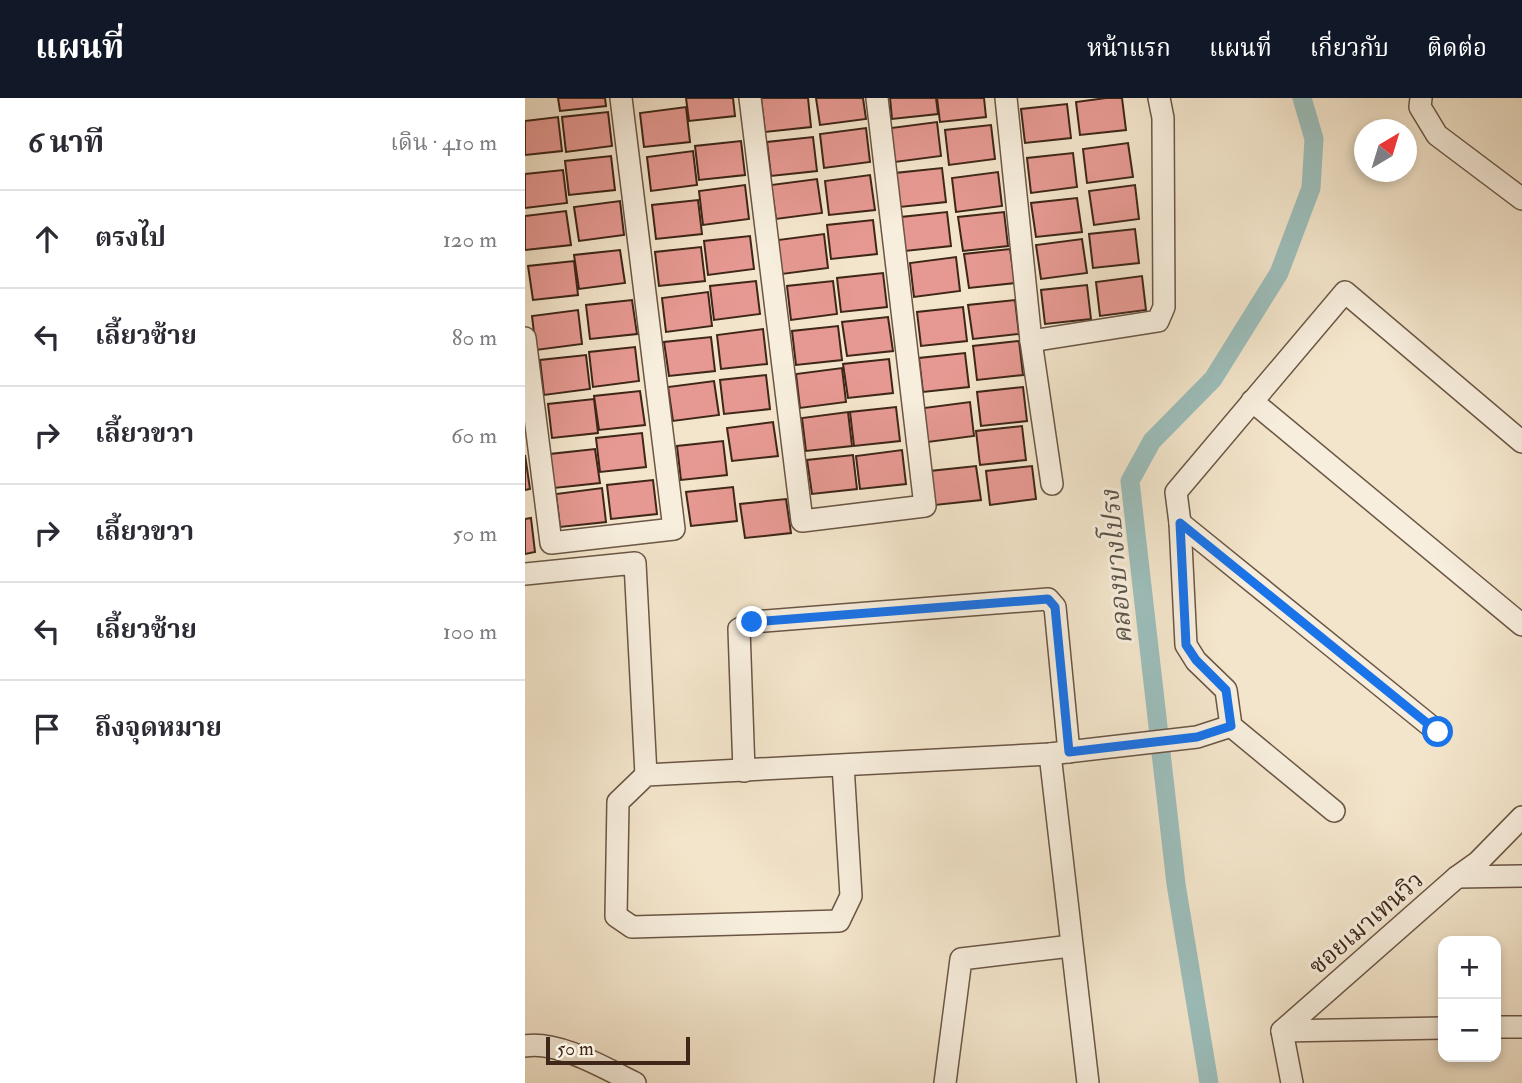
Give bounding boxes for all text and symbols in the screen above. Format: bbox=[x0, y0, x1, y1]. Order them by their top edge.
text: แผนที่ bbox=[35, 27, 124, 68]
text: หน้าแรก bbox=[1087, 33, 1171, 64]
text: แผนที่ bbox=[1209, 33, 1272, 64]
text: เกี่ยวกับ bbox=[1310, 33, 1389, 64]
text: ติดต่อ bbox=[1427, 33, 1487, 64]
north arrow bbox=[1354, 119, 1417, 182]
text: 6 นาที bbox=[28, 124, 104, 161]
text: เดิน · 410 m bbox=[390, 128, 497, 157]
icon: ahead bbox=[28, 220, 66, 258]
text: ตรงไป bbox=[95, 222, 166, 254]
text: 120 m bbox=[443, 225, 497, 254]
icon: left bbox=[28, 318, 66, 356]
text: เลี้ยวซ้าย bbox=[95, 320, 197, 352]
text: 80 m bbox=[452, 323, 497, 352]
icon: right bbox=[28, 416, 66, 454]
text: เลี้ยวขวา bbox=[95, 418, 194, 450]
text: 60 m bbox=[451, 421, 497, 450]
water label: คลองบางโปรง bbox=[1091, 488, 1140, 646]
icon: right bbox=[28, 514, 66, 552]
text: เลี้ยวขวา bbox=[95, 516, 194, 548]
text: 50 m bbox=[453, 519, 497, 548]
route end bbox=[736, 606, 767, 637]
icon: left bbox=[28, 612, 66, 650]
text: เลี้ยวซ้าย bbox=[95, 614, 197, 646]
text: 100 m bbox=[443, 617, 497, 646]
icon: arrive bbox=[28, 710, 66, 748]
text: ถึงจุดหมาย bbox=[95, 712, 222, 744]
route start bbox=[1422, 716, 1453, 747]
street label: ซอยเมาเทนวิว bbox=[1303, 865, 1430, 982]
map controls bbox=[1438, 936, 1501, 1062]
button: + bbox=[1438, 936, 1501, 999]
button: − bbox=[1438, 999, 1501, 1062]
scale bar bbox=[546, 1034, 689, 1066]
text: 50 m bbox=[557, 1037, 594, 1061]

